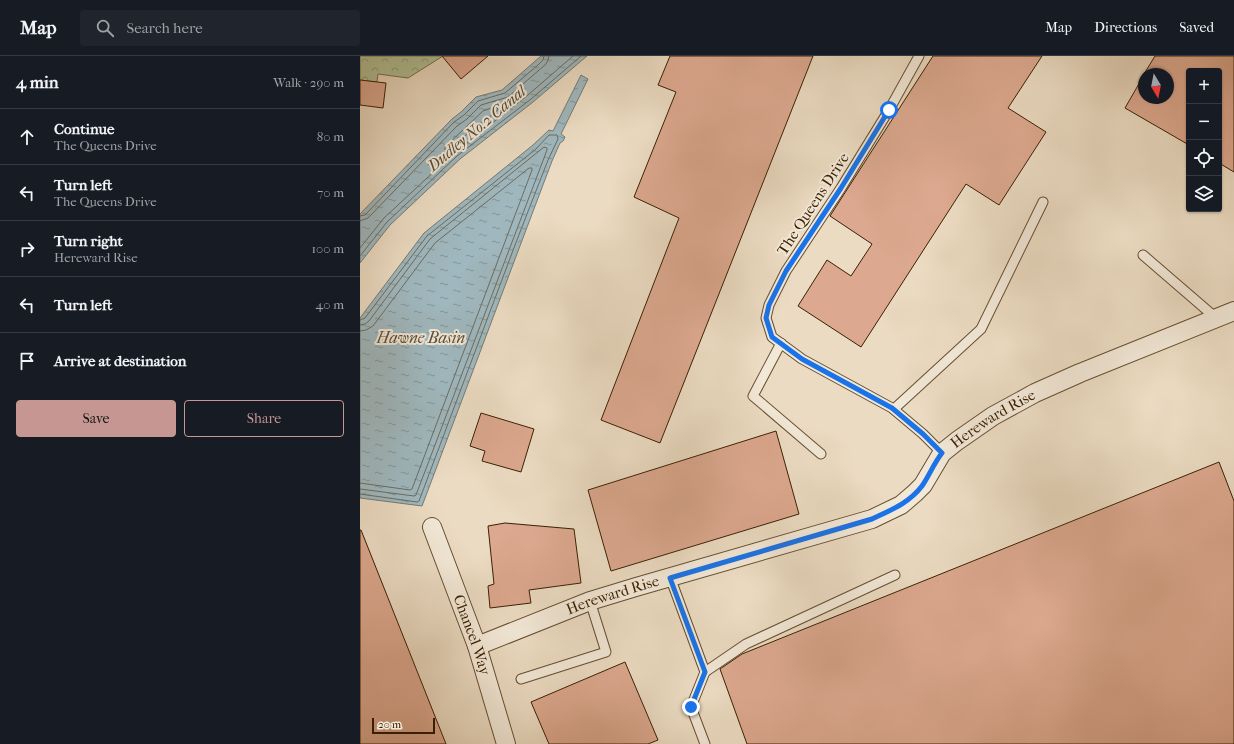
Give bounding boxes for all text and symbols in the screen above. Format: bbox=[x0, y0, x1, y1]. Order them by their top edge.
search box bbox=[80, 10, 360, 46]
text: Map bbox=[20, 17, 56, 39]
icon: search bbox=[94, 17, 116, 39]
text: Search here bbox=[126, 19, 203, 37]
text: Map bbox=[1045, 19, 1072, 36]
text: Directions bbox=[1094, 19, 1157, 36]
text: Saved bbox=[1179, 19, 1214, 36]
north arrow bbox=[1138, 68, 1174, 104]
map controls bbox=[1186, 68, 1222, 212]
button: + bbox=[1186, 68, 1222, 104]
text: 4 min bbox=[16, 72, 59, 92]
text: Walk · 290 m bbox=[273, 75, 344, 90]
water label: Dudley No.2 Canal bbox=[423, 80, 531, 176]
route start bbox=[880, 101, 898, 119]
button: − bbox=[1186, 104, 1222, 140]
text: Continue bbox=[54, 120, 114, 138]
icon: ahead bbox=[16, 126, 38, 148]
text: 80 m bbox=[317, 129, 344, 144]
text: The Queens Drive bbox=[54, 138, 157, 153]
button: locate bbox=[1186, 140, 1222, 176]
street label: The Queens Drive bbox=[773, 149, 853, 259]
text: Turn left bbox=[54, 176, 112, 194]
button: layers bbox=[1186, 176, 1222, 212]
icon: left bbox=[16, 182, 38, 204]
text: 70 m bbox=[317, 185, 344, 200]
text: The Queens Drive bbox=[54, 194, 157, 209]
text: Turn right bbox=[54, 232, 123, 250]
icon: right bbox=[16, 238, 38, 260]
text: 100 m bbox=[311, 241, 344, 256]
text: Hereward Rise bbox=[54, 250, 138, 265]
icon: left bbox=[16, 294, 38, 316]
text: Turn left bbox=[54, 296, 112, 314]
text: 40 m bbox=[316, 297, 344, 312]
water label: Hawne Basin bbox=[376, 328, 465, 347]
icon: arrive bbox=[16, 350, 38, 372]
text: Arrive at destination bbox=[54, 352, 186, 370]
street label: Hereward Rise bbox=[947, 385, 1039, 452]
button: Save bbox=[16, 400, 176, 437]
button: Share bbox=[184, 400, 344, 437]
street label: Hereward Rise bbox=[564, 572, 662, 619]
street label: Chancel Way bbox=[449, 592, 494, 678]
route end bbox=[682, 698, 700, 716]
scale bar bbox=[372, 716, 435, 735]
text: 20 m bbox=[378, 718, 401, 731]

